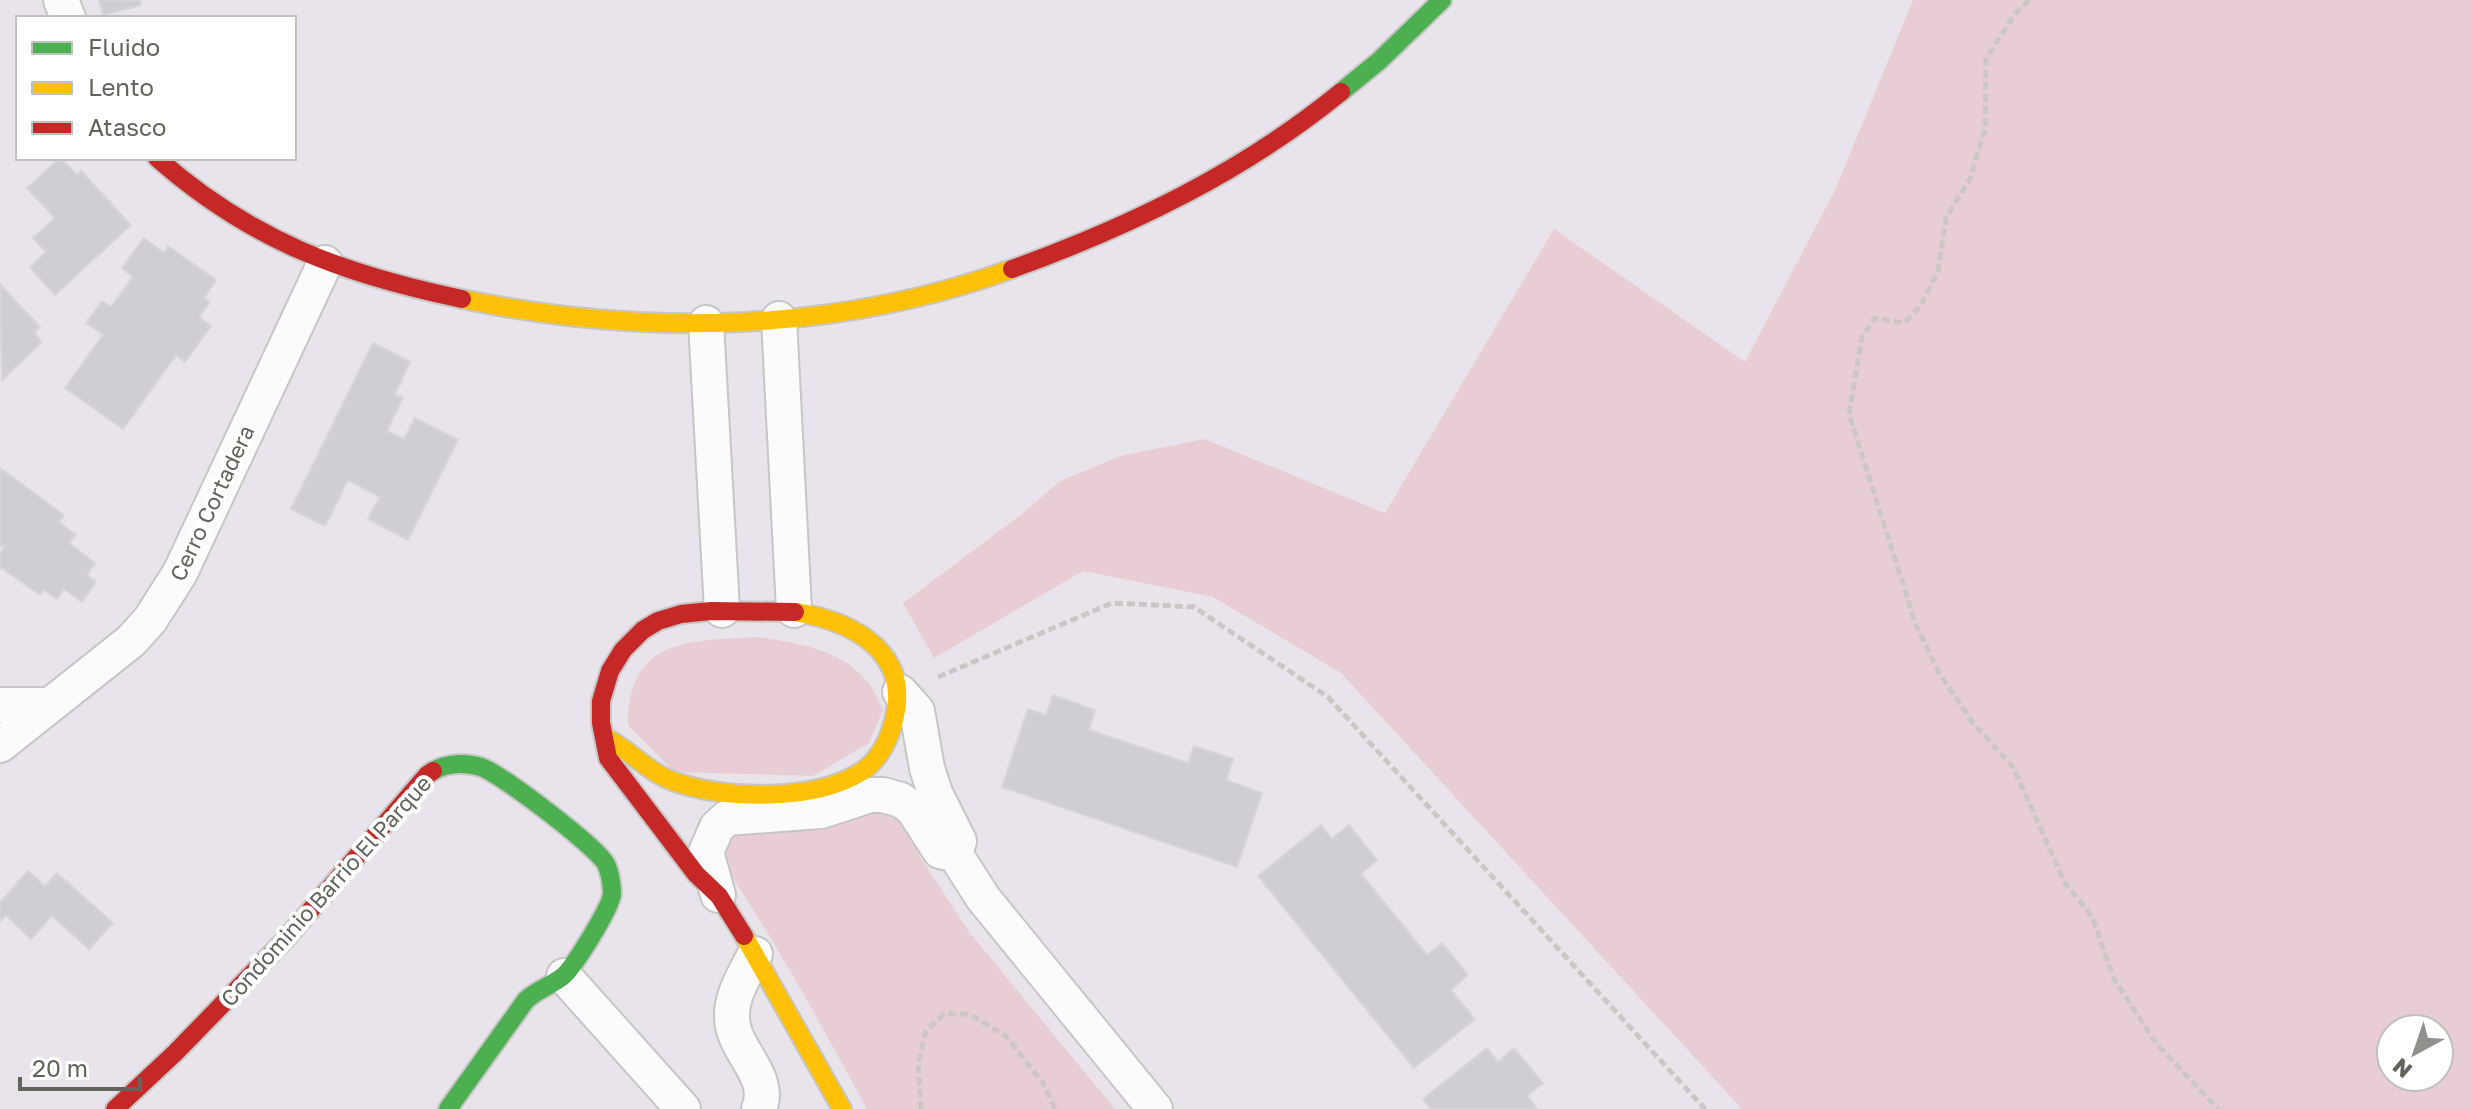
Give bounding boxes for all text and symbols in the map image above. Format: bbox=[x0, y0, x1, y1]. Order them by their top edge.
legend bbox=[16, 16, 296, 160]
text: Fluido bbox=[88, 32, 160, 61]
text: Lento bbox=[88, 72, 154, 101]
text: Atasco bbox=[88, 112, 166, 141]
street label: Cerro Cortadera bbox=[164, 421, 259, 585]
street label: Condominio Barrio El Parque bbox=[215, 770, 436, 1012]
north arrow bbox=[2375, 1013, 2455, 1093]
scale bar bbox=[20, 1041, 140, 1091]
text: 20 m bbox=[32, 1053, 88, 1082]
text: N bbox=[2387, 1053, 2417, 1084]

